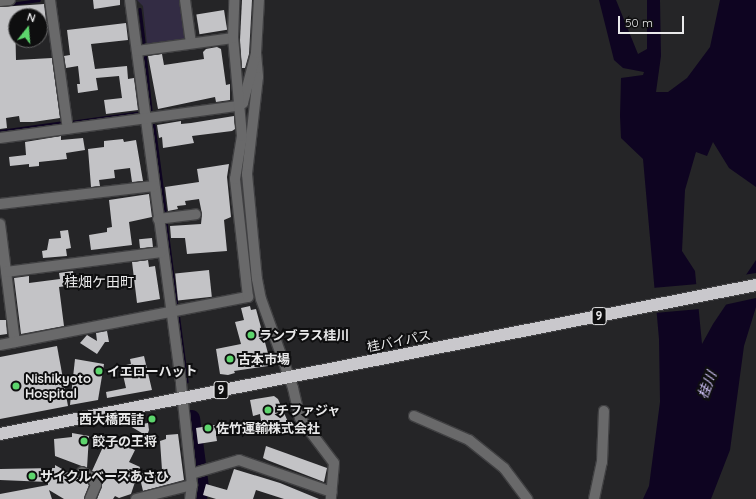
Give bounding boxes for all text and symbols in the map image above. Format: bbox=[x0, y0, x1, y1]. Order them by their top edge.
north arrow bbox=[8, 8, 48, 48]
scale bar bbox=[620, 8, 686, 34]
text: N bbox=[25, 10, 37, 25]
text: 50 m bbox=[625, 15, 653, 30]
district label: 桂畑ケ田町 bbox=[64, 274, 134, 290]
road number: 9 bbox=[591, 306, 607, 326]
place label: ランブラス桂川 bbox=[259, 327, 350, 343]
street label: 桂バイパス bbox=[366, 327, 432, 355]
marker: ランブラス桂川 bbox=[246, 330, 256, 340]
place label: 古本市場 bbox=[238, 351, 290, 367]
marker: 古本市場 bbox=[225, 354, 235, 364]
place label: イエローハット bbox=[107, 363, 198, 379]
marker: イエローハット bbox=[94, 366, 104, 376]
water label: 桂川 bbox=[694, 369, 720, 401]
place label: Nishikyoto Hospital bbox=[25, 371, 91, 402]
marker: Nishikyoto Hospital bbox=[10, 380, 22, 392]
road number: 9 bbox=[213, 380, 229, 400]
place label: チファジャ bbox=[276, 402, 341, 418]
marker: チファジャ bbox=[263, 405, 273, 415]
place label: 西大橋西詰 bbox=[79, 411, 144, 427]
marker: 西大橋西詰 bbox=[147, 414, 157, 424]
place label: 佐竹運輸株式会社 bbox=[216, 420, 320, 436]
marker: 佐竹運輸株式会社 bbox=[203, 423, 213, 433]
place label: 餃子の王将 bbox=[92, 433, 157, 449]
marker: 餃子の王将 bbox=[79, 436, 89, 446]
place label: サイクルベースあさひ bbox=[40, 468, 170, 484]
marker: サイクルベースあさひ bbox=[27, 471, 37, 481]

